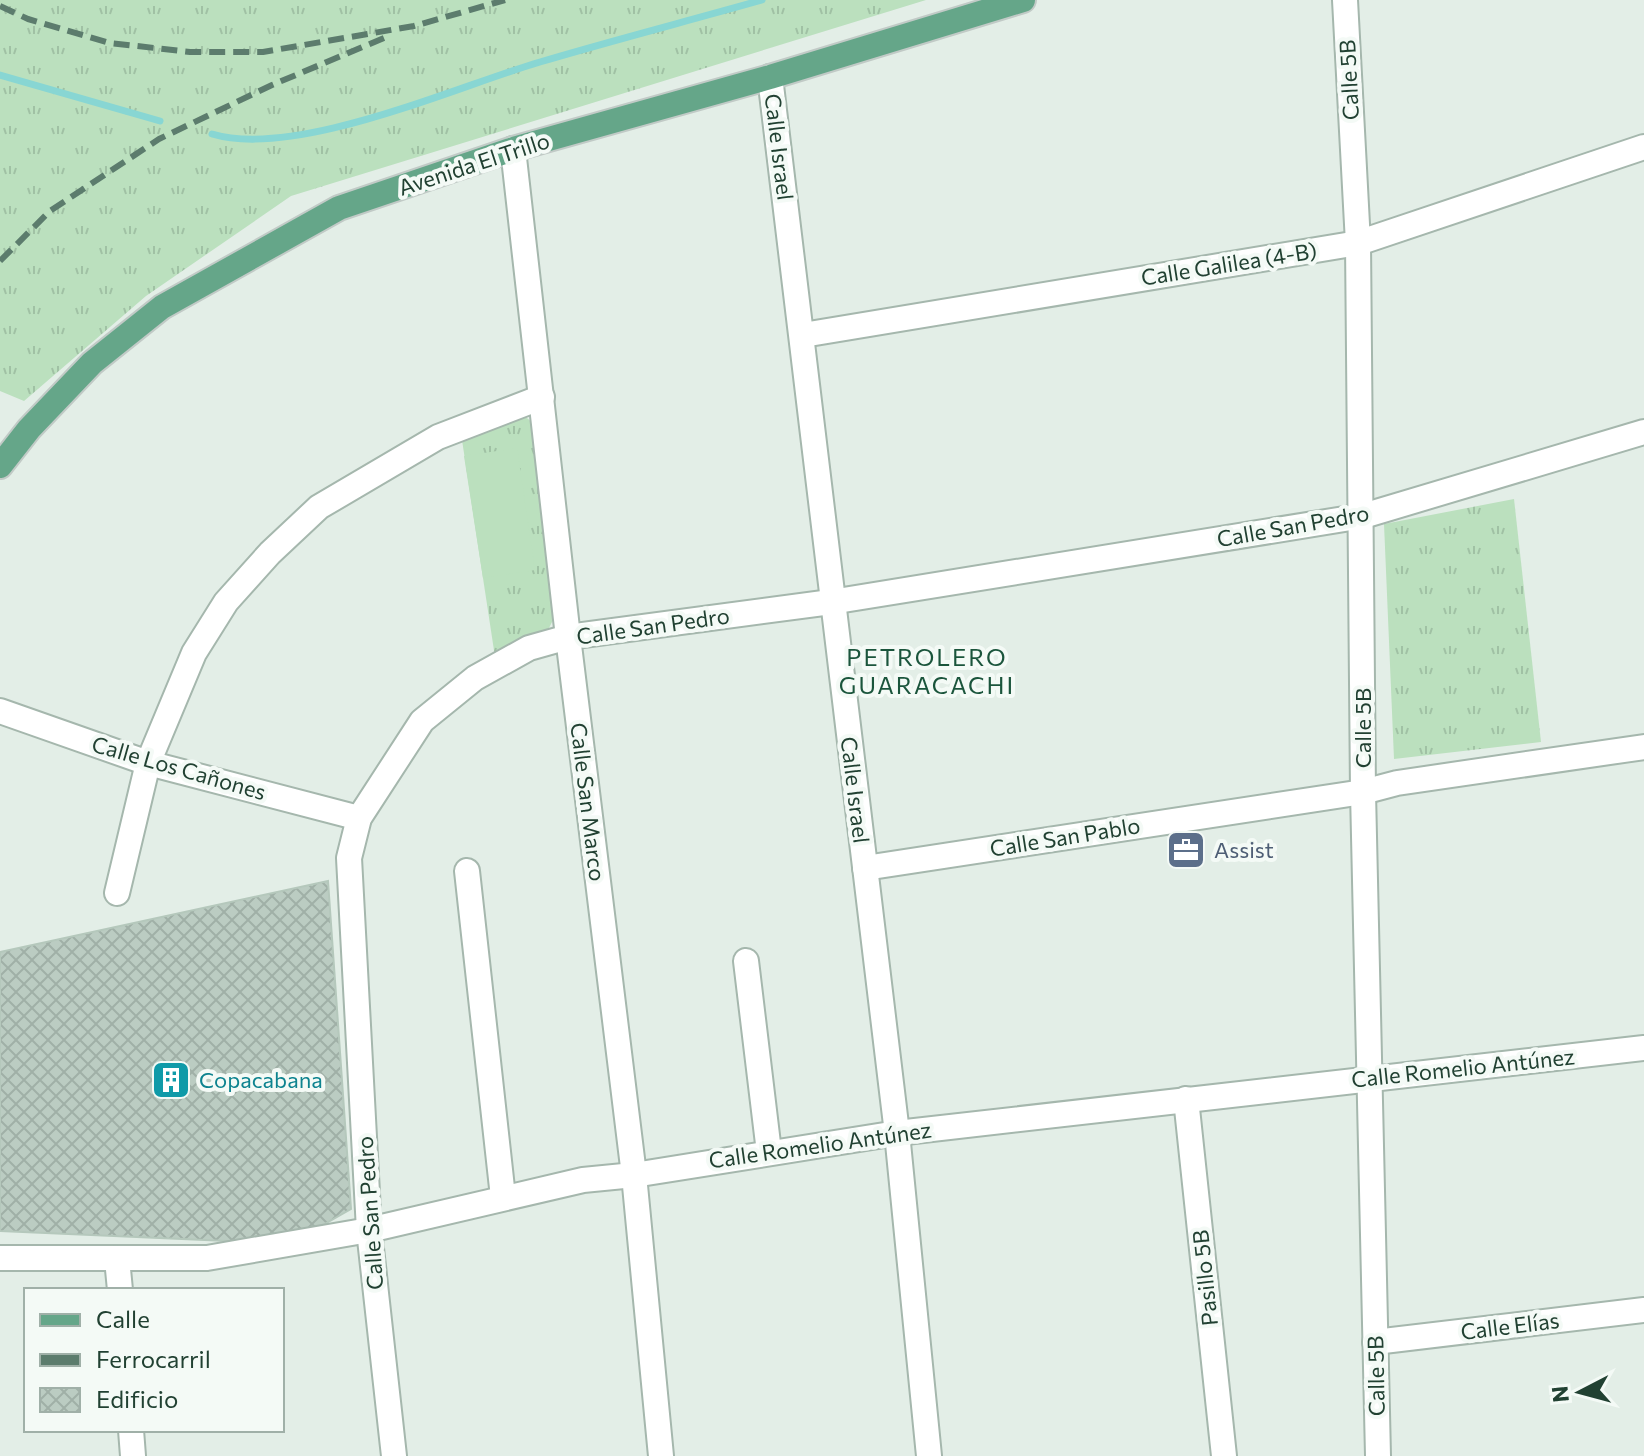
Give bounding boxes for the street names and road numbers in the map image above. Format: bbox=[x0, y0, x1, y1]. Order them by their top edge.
street label: Calle 5B bbox=[1333, 39, 1364, 121]
street label: Calle Israel bbox=[760, 92, 799, 202]
street label: Avenida El Trillo bbox=[395, 126, 553, 201]
street label: Calle Galilea (4-B) bbox=[1139, 236, 1319, 291]
street label: Calle San Pedro bbox=[1215, 499, 1371, 552]
street label: Calle San Pedro bbox=[575, 601, 731, 650]
street label: Calle 5B bbox=[1349, 688, 1376, 768]
street label: Calle San Marco bbox=[565, 721, 612, 883]
street label: Calle Los Cañones bbox=[89, 730, 269, 805]
street label: Calle Israel bbox=[836, 735, 875, 845]
street label: Calle San Pablo bbox=[988, 811, 1142, 862]
street label: Calle Romelio Antúnez bbox=[1350, 1042, 1576, 1093]
street label: Calle Romelio Antúnez bbox=[707, 1116, 933, 1173]
street label: Calle San Pedro bbox=[351, 1135, 388, 1291]
street label: Pasillo 5B bbox=[1186, 1229, 1223, 1327]
street label: Calle Elías bbox=[1459, 1306, 1561, 1345]
street label: Calle 5B bbox=[1361, 1336, 1390, 1416]

